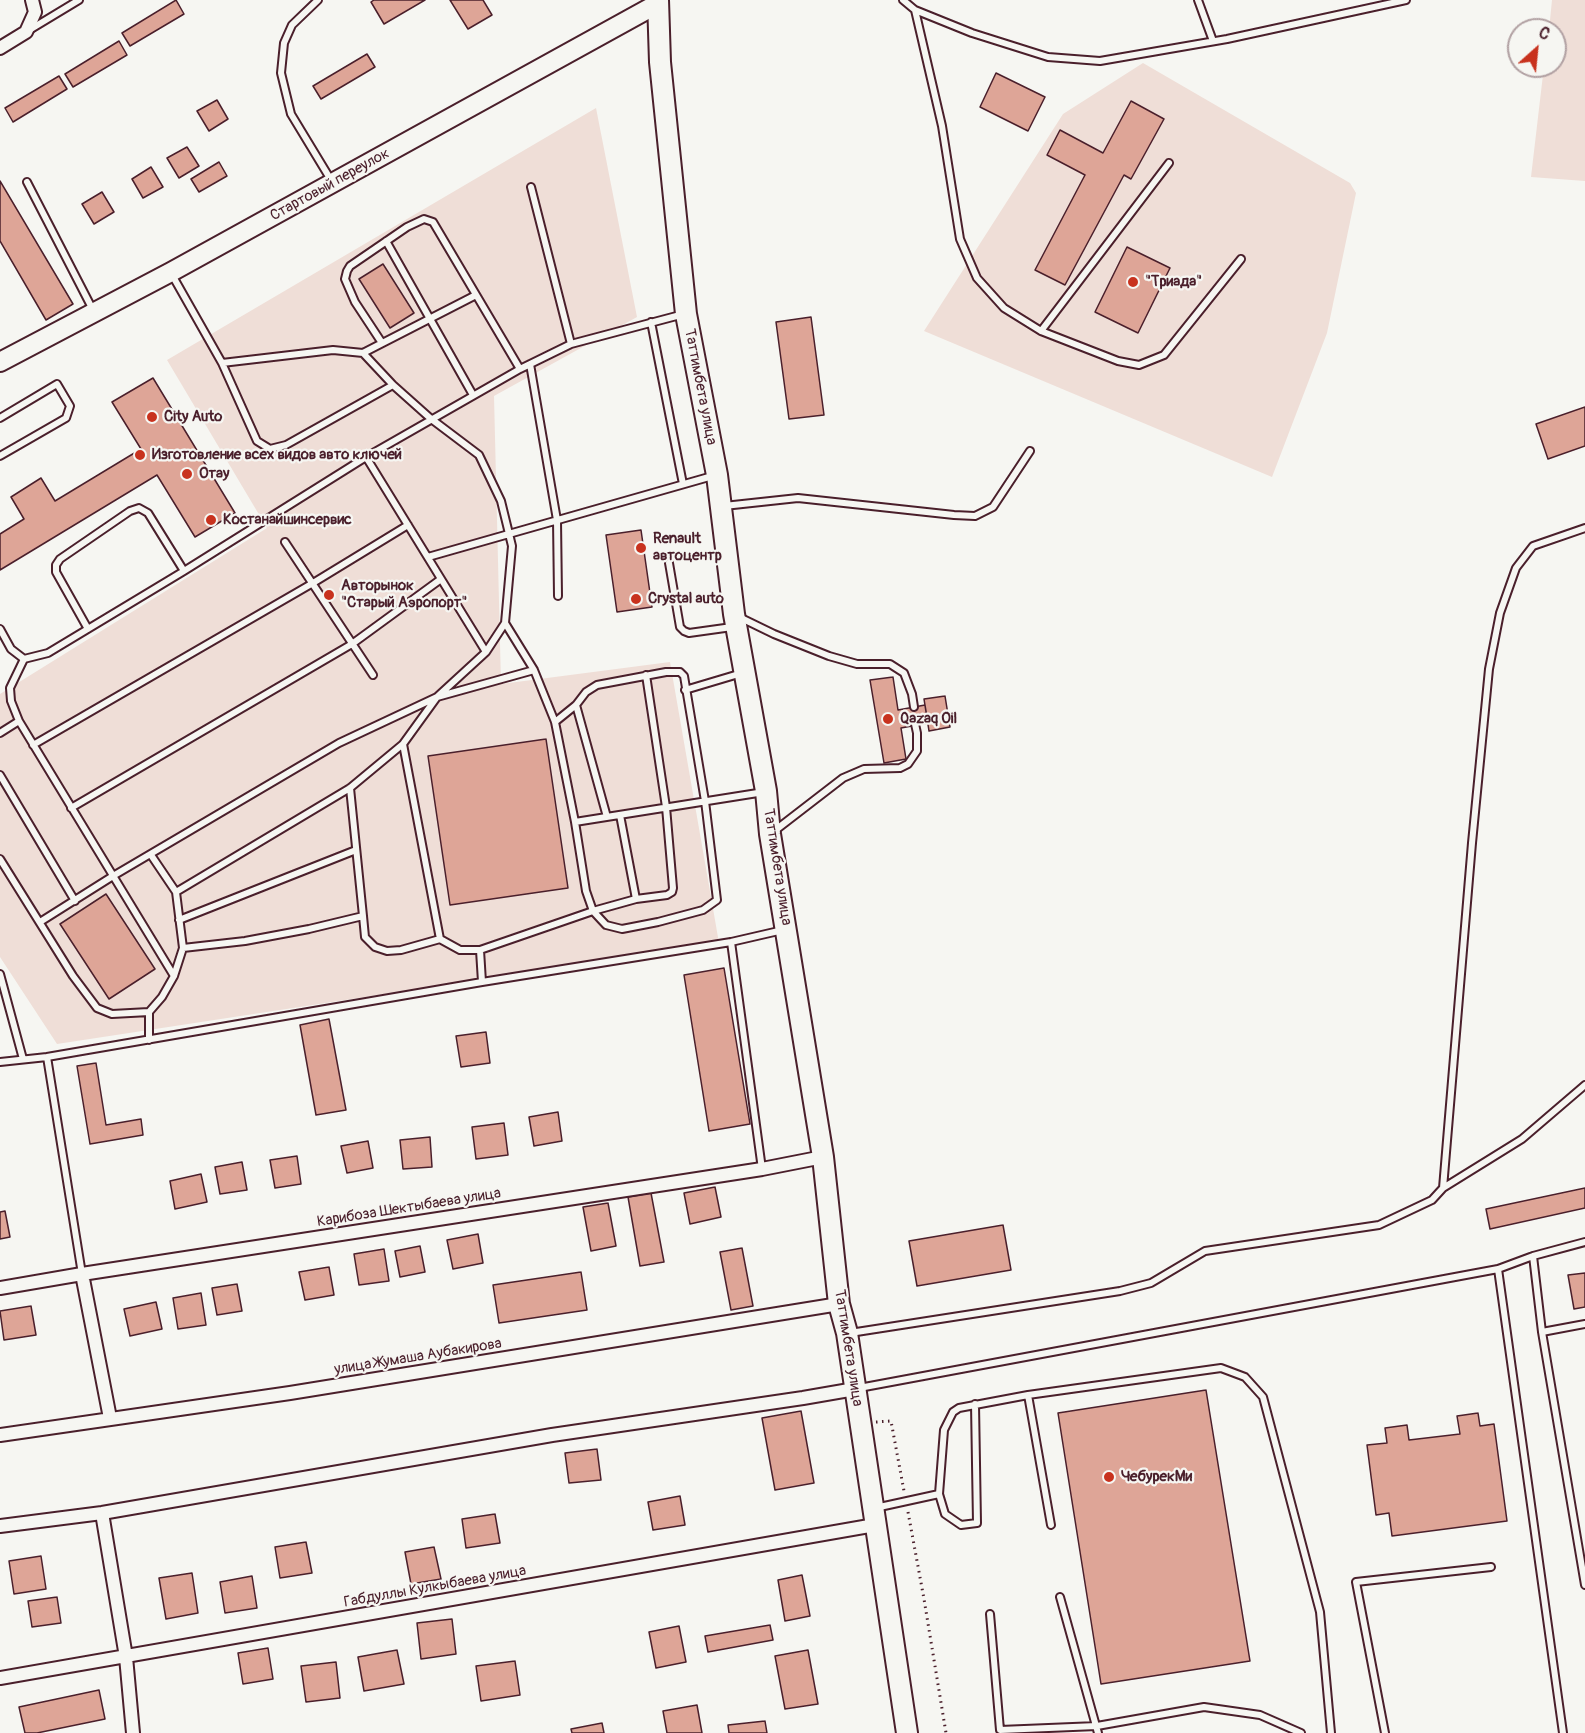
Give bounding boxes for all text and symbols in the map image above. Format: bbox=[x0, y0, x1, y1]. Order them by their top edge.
north arrow bbox=[1507, 18, 1567, 78]
text: С bbox=[1535, 23, 1553, 45]
street label: Стартовый переулок bbox=[267, 145, 393, 225]
place label: "Триада" bbox=[1145, 273, 1202, 291]
marker: "Триада" bbox=[1126, 275, 1140, 289]
street label: Таттимбета улица bbox=[680, 327, 720, 447]
place label: City Auto bbox=[164, 408, 222, 426]
marker: City Auto bbox=[145, 410, 159, 424]
place label: Изготовление всех видов авто ключей bbox=[152, 446, 402, 464]
marker: Изготовление всех видов авто ключей bbox=[133, 448, 147, 462]
place label: Отау bbox=[199, 465, 229, 483]
marker: Отау bbox=[180, 467, 194, 481]
place label: Костанайшинсервис bbox=[223, 511, 352, 529]
marker: Костанайшинсервис bbox=[204, 513, 218, 527]
place label: Renault автоцентр bbox=[653, 530, 722, 565]
marker: Renault автоцентр bbox=[634, 541, 648, 555]
place label: Авторынок "Старый Аэропорт" bbox=[341, 577, 467, 612]
marker: Авторынок "Старый Аэропорт" bbox=[322, 588, 336, 602]
place label: Crystal auto bbox=[648, 590, 724, 608]
marker: Crystal auto bbox=[629, 592, 643, 606]
place label: Qazaq Oil bbox=[900, 710, 957, 728]
marker: Qazaq Oil bbox=[881, 712, 895, 726]
street label: Таттимбета улица bbox=[759, 807, 795, 927]
street label: Карибоза Шектыбаева улица bbox=[316, 1185, 502, 1231]
street label: Таттимбета улица bbox=[830, 1288, 866, 1408]
street label: улица Жумаша Аубакирова bbox=[333, 1335, 503, 1379]
place label: ЧебурекМи bbox=[1121, 1468, 1192, 1486]
marker: ЧебурекМи bbox=[1102, 1470, 1116, 1484]
street label: Габдуллы Кулкыбаева улица bbox=[343, 1562, 527, 1612]

